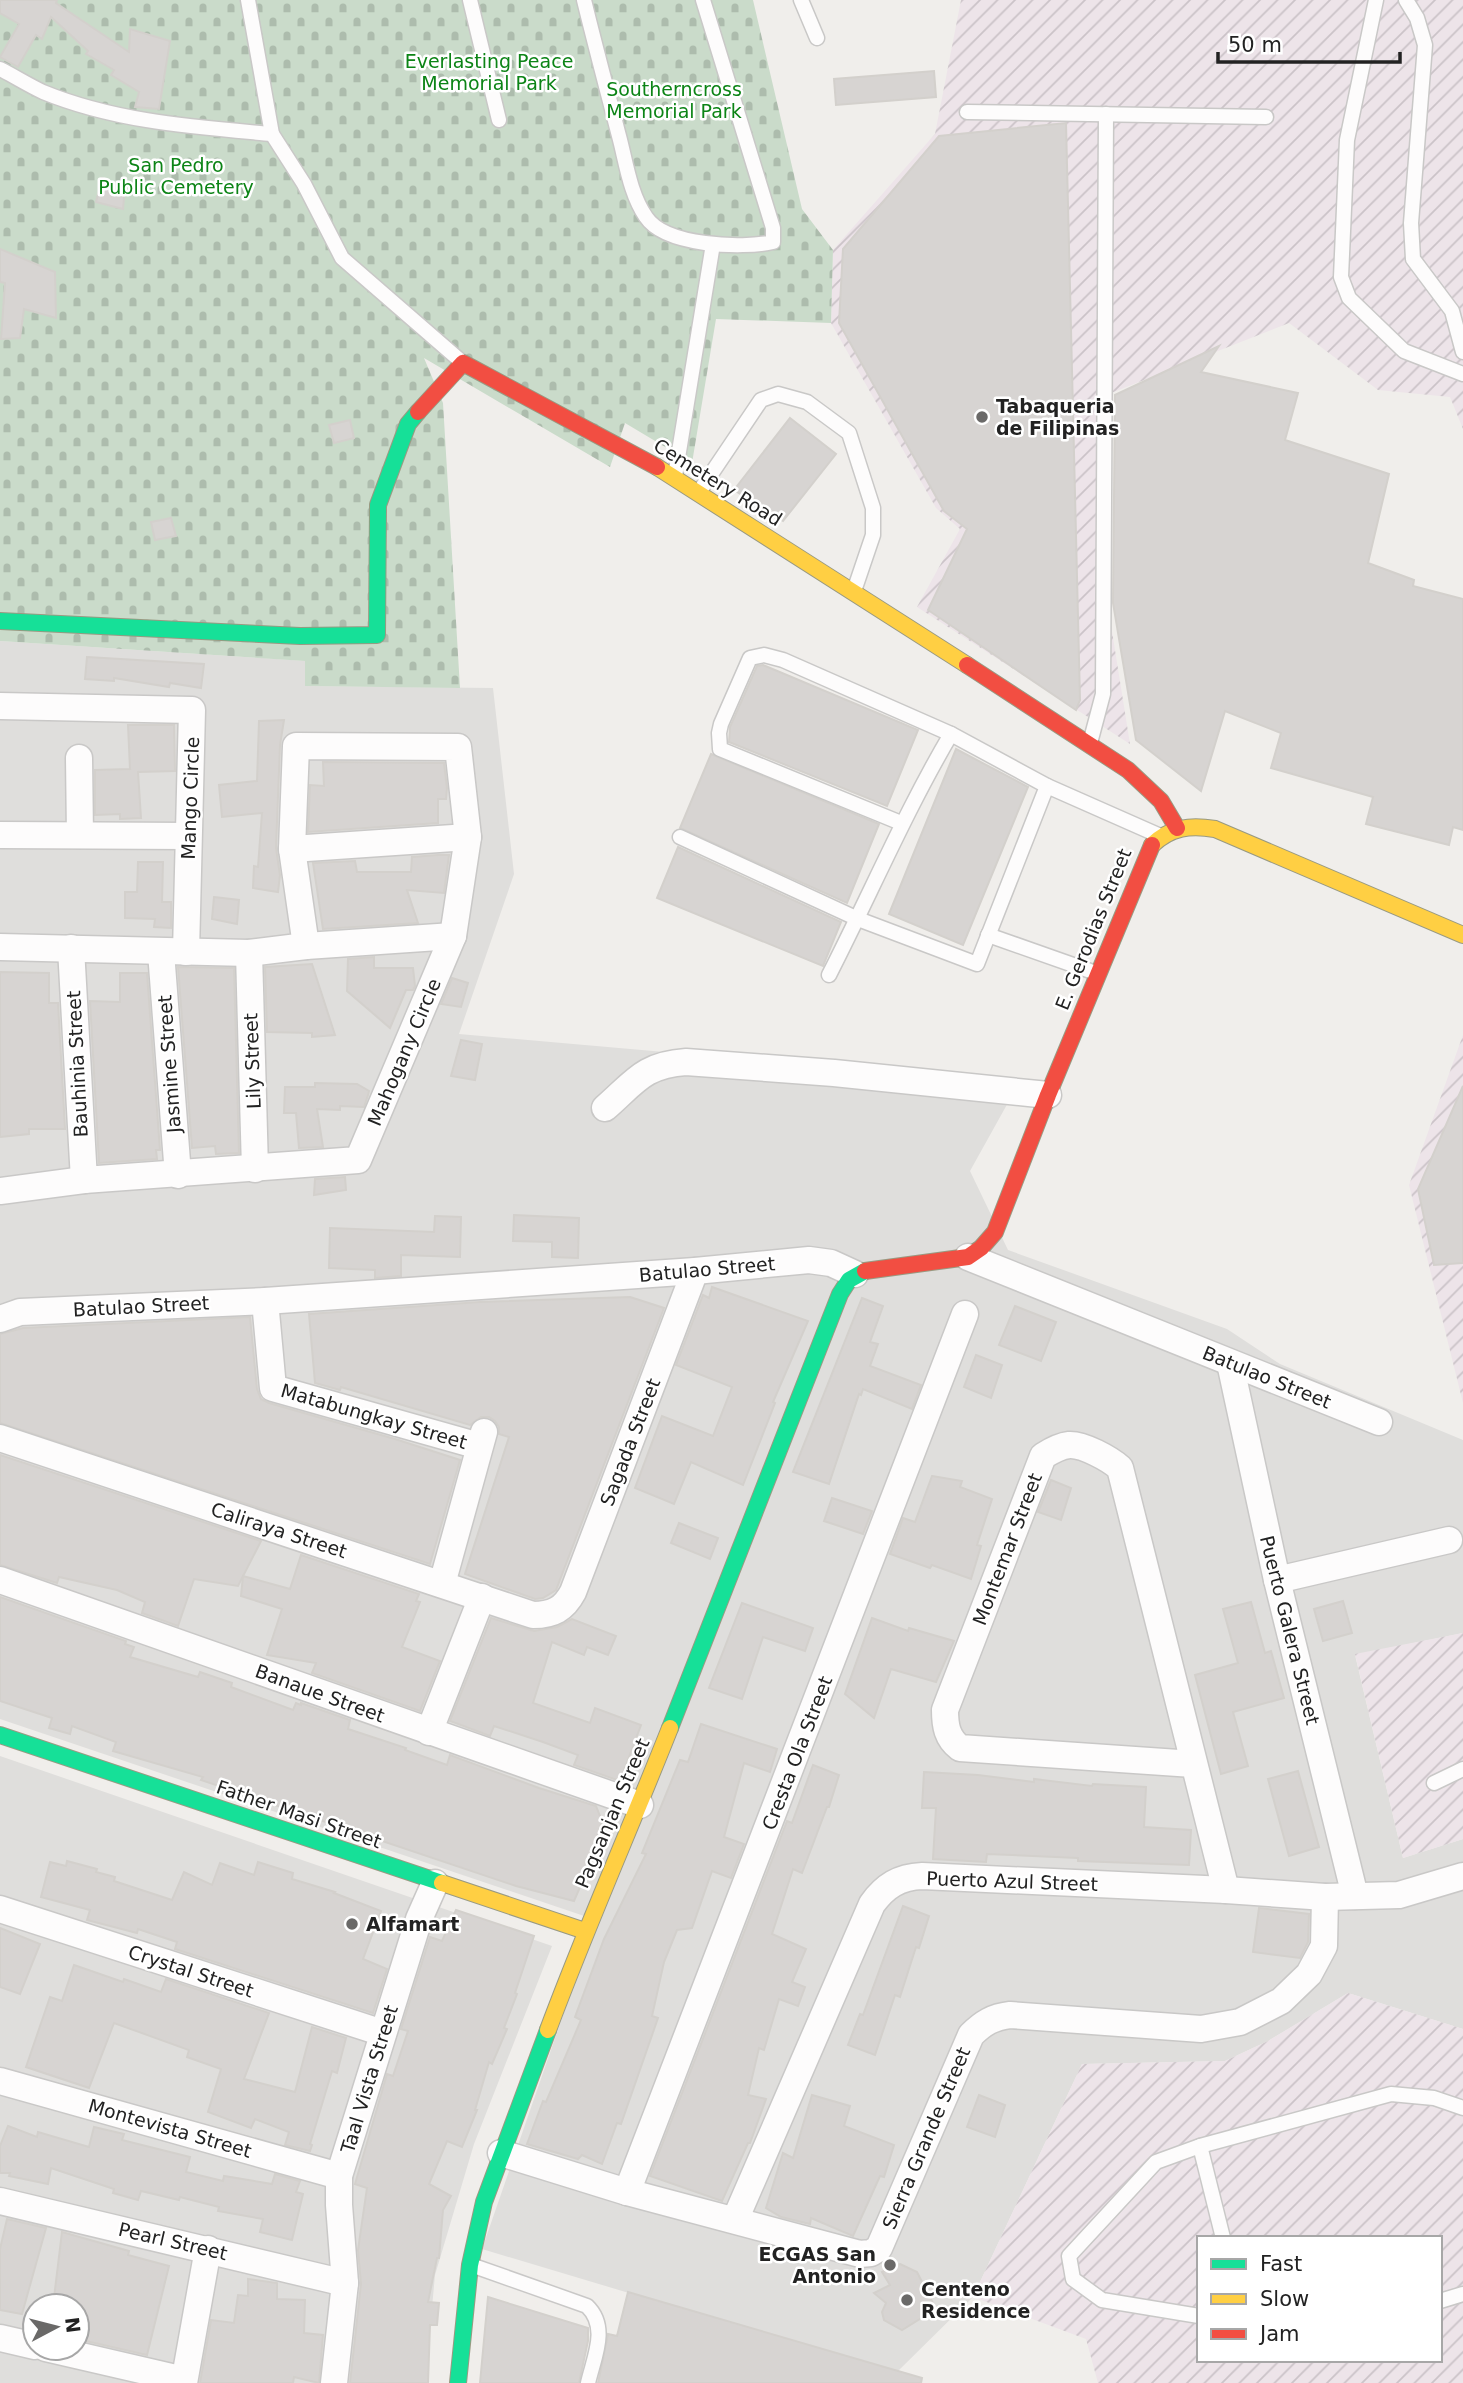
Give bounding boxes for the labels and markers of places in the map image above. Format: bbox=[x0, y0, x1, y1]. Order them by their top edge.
place label: Tabaqueria de Filipinas bbox=[996, 395, 1119, 439]
marker: Tabaqueria de Filipinas bbox=[974, 409, 990, 425]
place label: Alfamart bbox=[366, 1913, 459, 1935]
marker: Alfamart bbox=[344, 1916, 360, 1932]
place label: ECGAS San Antonio bbox=[758, 2243, 876, 2287]
marker: ECGAS San Antonio bbox=[882, 2257, 898, 2273]
place label: Centeno Residence bbox=[921, 2278, 1031, 2322]
marker: Centeno Residence bbox=[899, 2292, 915, 2308]

